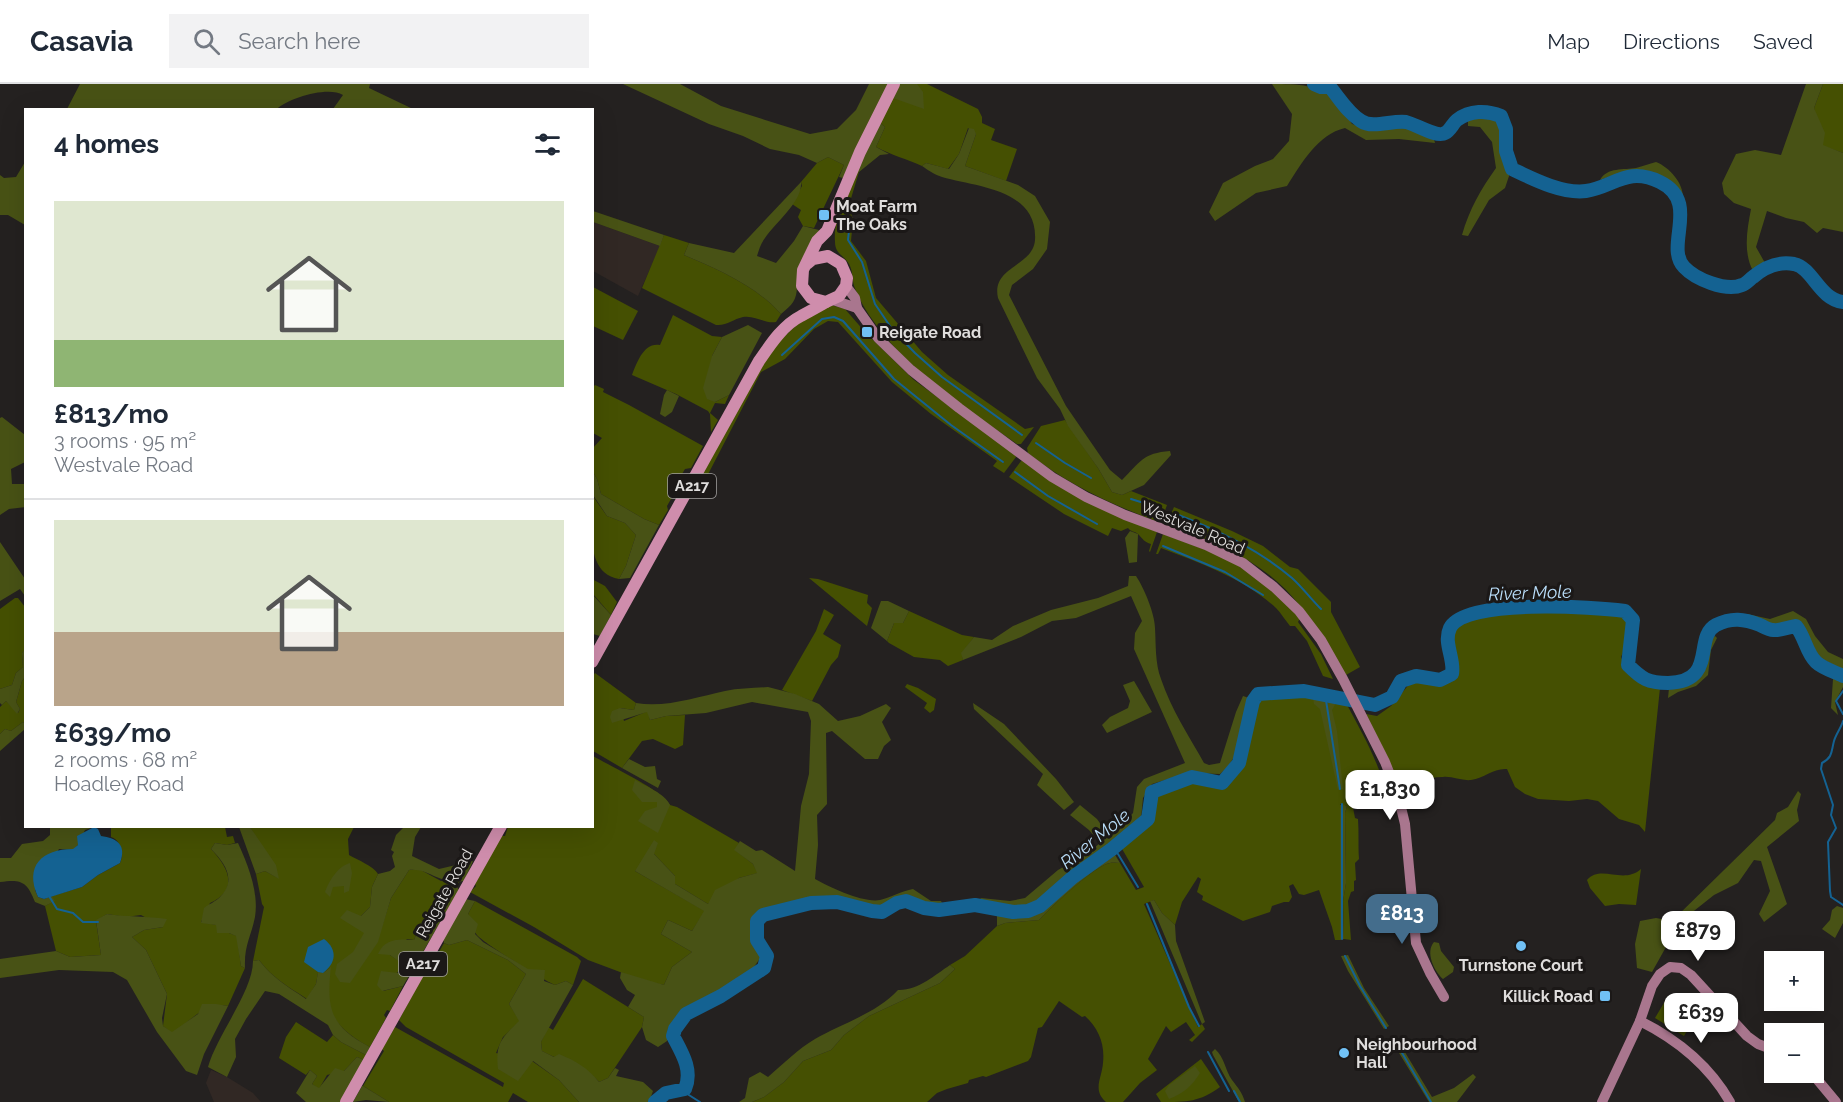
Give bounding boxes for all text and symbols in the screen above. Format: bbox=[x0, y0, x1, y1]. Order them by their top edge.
search box bbox=[169, 14, 589, 68]
text: Casavia bbox=[30, 25, 133, 58]
icon: search bbox=[190, 25, 223, 58]
text: Search here bbox=[238, 28, 360, 54]
text: Map bbox=[1547, 29, 1590, 54]
text: Directions bbox=[1623, 29, 1720, 54]
text: Saved bbox=[1753, 29, 1813, 54]
icon: filters bbox=[531, 128, 564, 161]
text: 4 homes bbox=[54, 129, 159, 159]
place label: Moat Farm The Oaks bbox=[836, 197, 917, 234]
marker: Moat Farm The Oaks bbox=[817, 208, 831, 222]
icon: home bbox=[255, 240, 363, 348]
place label: Reigate Road bbox=[879, 323, 981, 342]
marker: Reigate Road bbox=[860, 325, 874, 339]
text: £813/mo bbox=[54, 399, 169, 429]
text: 3 rooms · 95 m² bbox=[54, 429, 196, 453]
text: Westvale Road bbox=[54, 453, 193, 477]
road number: A217 bbox=[668, 474, 716, 498]
street label: Westvale Road bbox=[1138, 497, 1248, 558]
icon: home bbox=[255, 559, 363, 667]
water label: River Mole bbox=[1488, 581, 1572, 604]
text: £639/mo bbox=[54, 718, 171, 748]
text: 2 rooms · 68 m² bbox=[54, 748, 197, 772]
pin: £1,830 bbox=[1341, 770, 1439, 821]
text: Hoadley Road bbox=[54, 772, 184, 796]
text: £1,830 bbox=[1360, 777, 1420, 801]
water label: River Mole bbox=[1056, 804, 1134, 873]
street label: Reigate Road bbox=[412, 845, 477, 941]
pin: £813 bbox=[1366, 894, 1438, 945]
text: £813 bbox=[1380, 901, 1424, 925]
pin: £879 bbox=[1662, 911, 1734, 962]
text: £879 bbox=[1675, 918, 1721, 942]
marker: Turnstone Court bbox=[1514, 939, 1528, 953]
map controls bbox=[1764, 951, 1824, 1083]
button: + bbox=[1764, 951, 1824, 1011]
road number: A217 bbox=[399, 952, 447, 976]
place label: Turnstone Court bbox=[1459, 956, 1583, 975]
place label: Killick Road bbox=[1503, 987, 1593, 1006]
marker: Killick Road bbox=[1598, 989, 1612, 1003]
pin: £639 bbox=[1665, 993, 1737, 1044]
text: £639 bbox=[1678, 1000, 1724, 1024]
button: − bbox=[1764, 1023, 1824, 1083]
place label: Neighbourhood Hall bbox=[1356, 1035, 1477, 1072]
marker: Neighbourhood Hall bbox=[1337, 1046, 1351, 1060]

